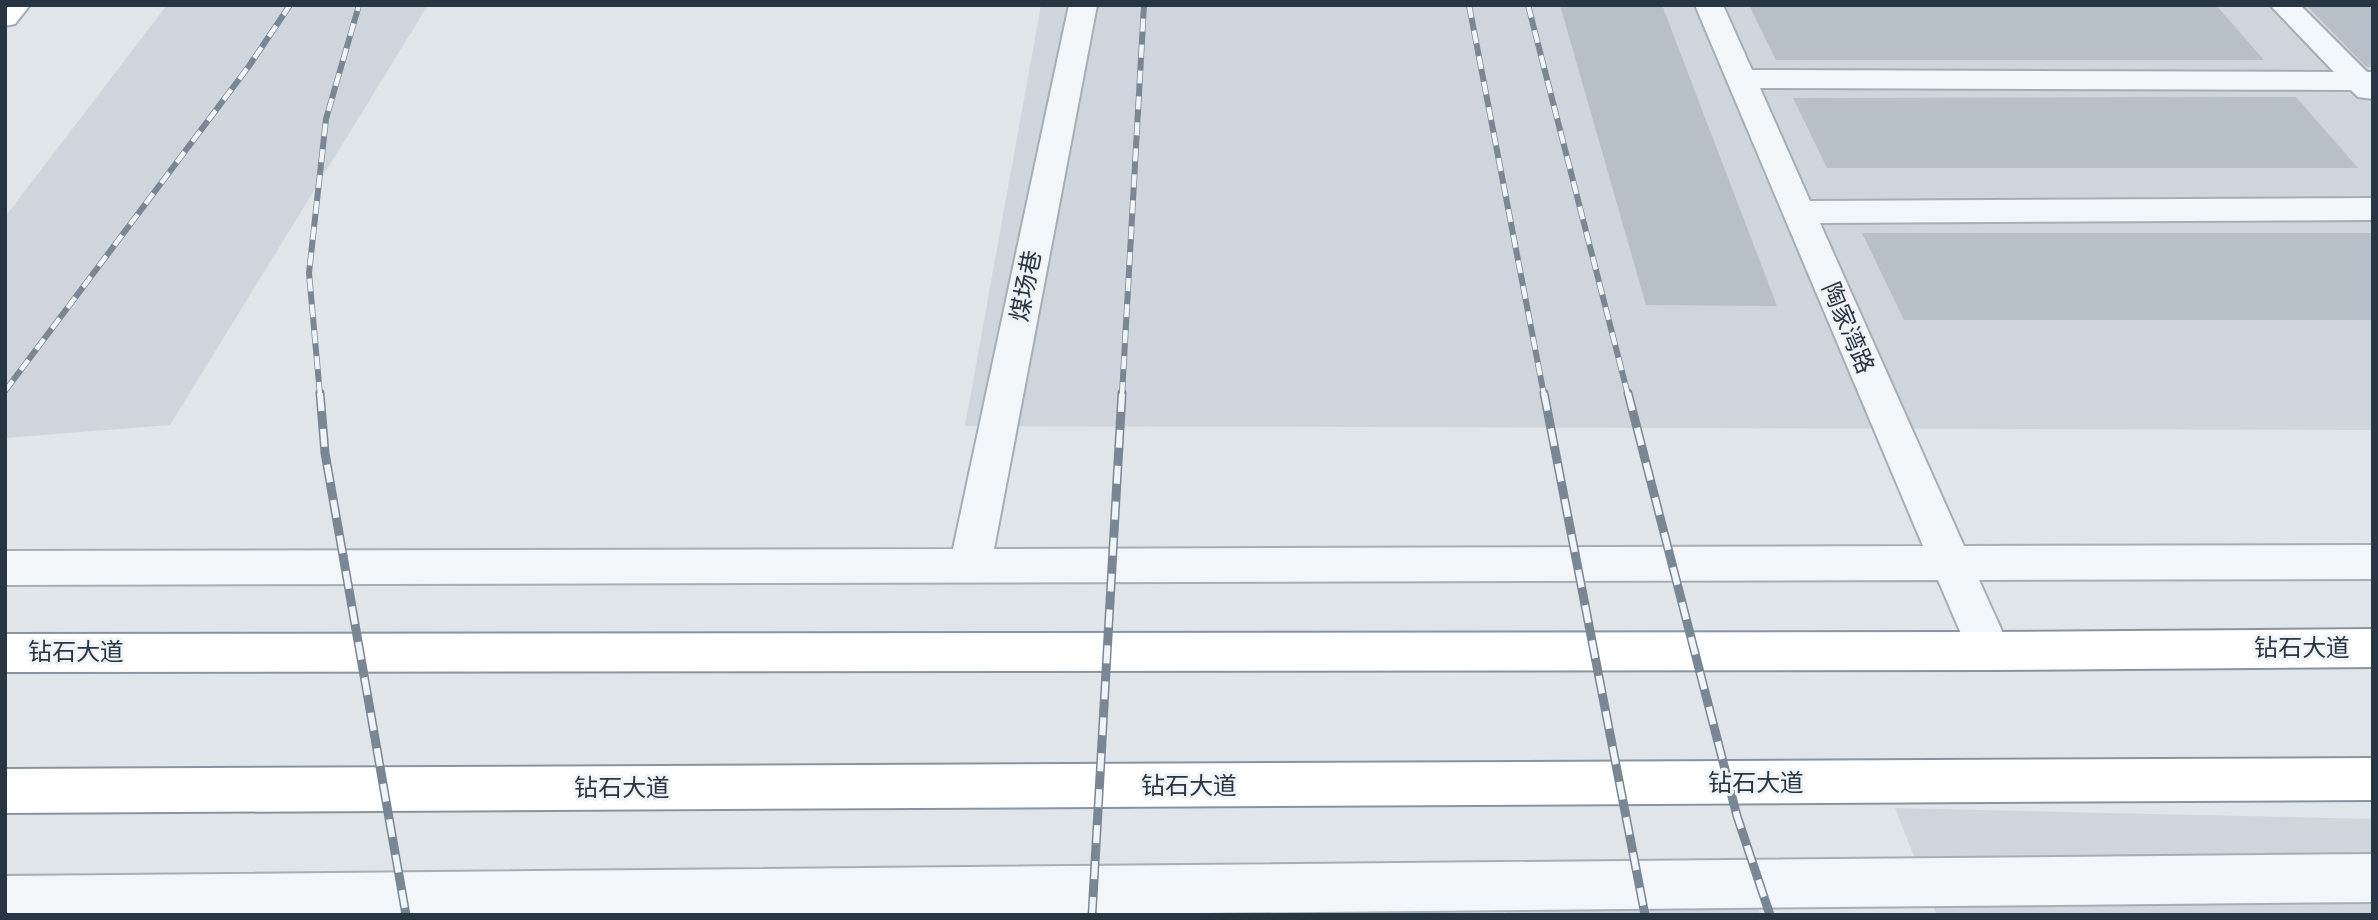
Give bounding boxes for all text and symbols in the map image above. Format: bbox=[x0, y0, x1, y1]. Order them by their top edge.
street label: 煤场巷 bbox=[1003, 248, 1047, 324]
street label: 陶家湾路 bbox=[1816, 278, 1881, 378]
street label: 钻石大道 bbox=[2254, 632, 2350, 662]
street label: 钻石大道 bbox=[28, 636, 124, 666]
street label: 钻石大道 bbox=[1708, 767, 1804, 797]
street label: 钻石大道 bbox=[1141, 770, 1237, 800]
street label: 钻石大道 bbox=[574, 772, 670, 802]

